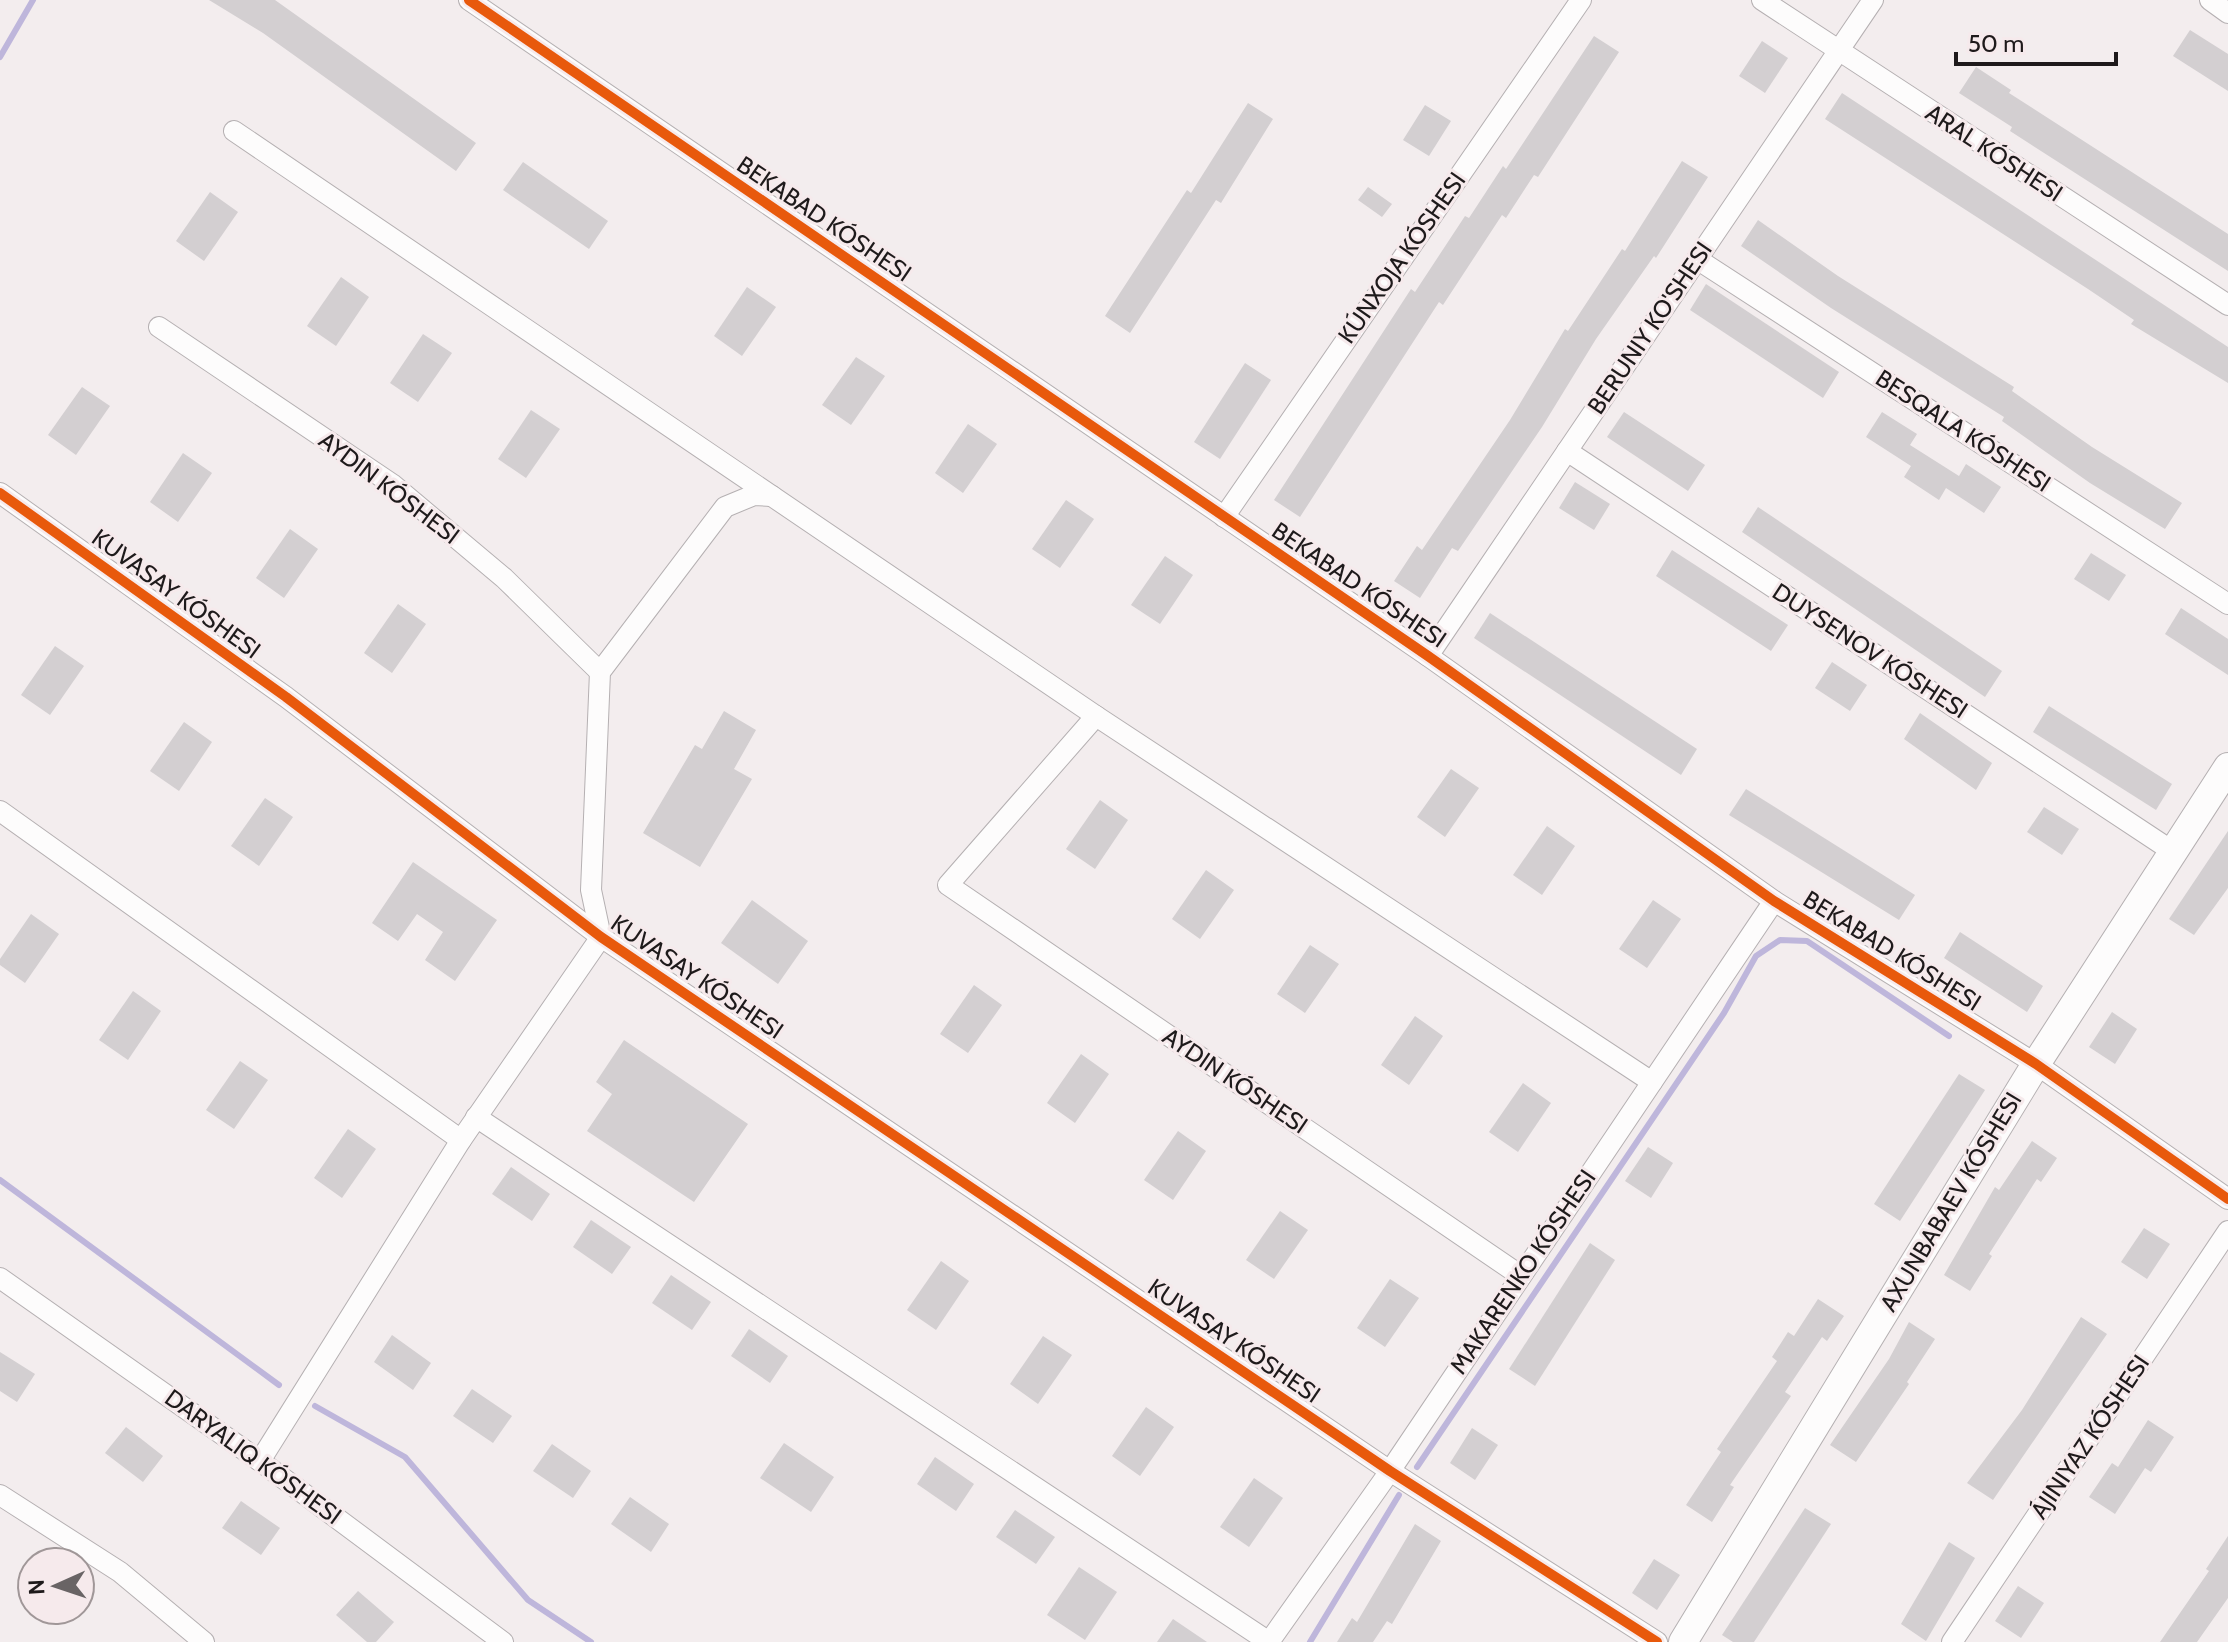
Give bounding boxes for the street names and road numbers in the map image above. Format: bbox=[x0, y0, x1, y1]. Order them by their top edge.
street label: ARAL KÓSHESI bbox=[1920, 98, 2068, 208]
street label: BEKABAD KÓSHESI bbox=[732, 150, 917, 288]
street label: KÚNXOJA KÓSHESI bbox=[1332, 167, 1471, 349]
street label: BERUNIY KO'SHESI bbox=[1581, 236, 1718, 419]
street label: BESQALA KÓSHESI bbox=[1870, 363, 2056, 498]
street label: AYDIN KÓSHESI bbox=[313, 425, 465, 550]
street label: BEKABAD KÓSHESI bbox=[1267, 516, 1452, 654]
street label: KUVASAY KÓSHESI bbox=[86, 523, 266, 664]
street label: DUYSENOV KÓSHESI bbox=[1767, 577, 1973, 724]
street label: BEKABAD KÓSHESI bbox=[1798, 884, 1986, 1017]
street label: KUVASAY KÓSHESI bbox=[606, 908, 789, 1045]
street label: AYDIN KÓSHESI bbox=[1157, 1021, 1313, 1140]
street label: AXUNBABAEV KÓSHESI bbox=[1874, 1087, 2028, 1317]
street label: MAKARENKO KÓSHESI bbox=[1443, 1164, 1602, 1379]
street label: KUVASAY KÓSHESI bbox=[1143, 1272, 1326, 1409]
street label: ÁJINIYAZ KÓSHESI bbox=[2024, 1349, 2155, 1524]
street label: DARYALIQ KÓSHESI bbox=[159, 1383, 347, 1530]

